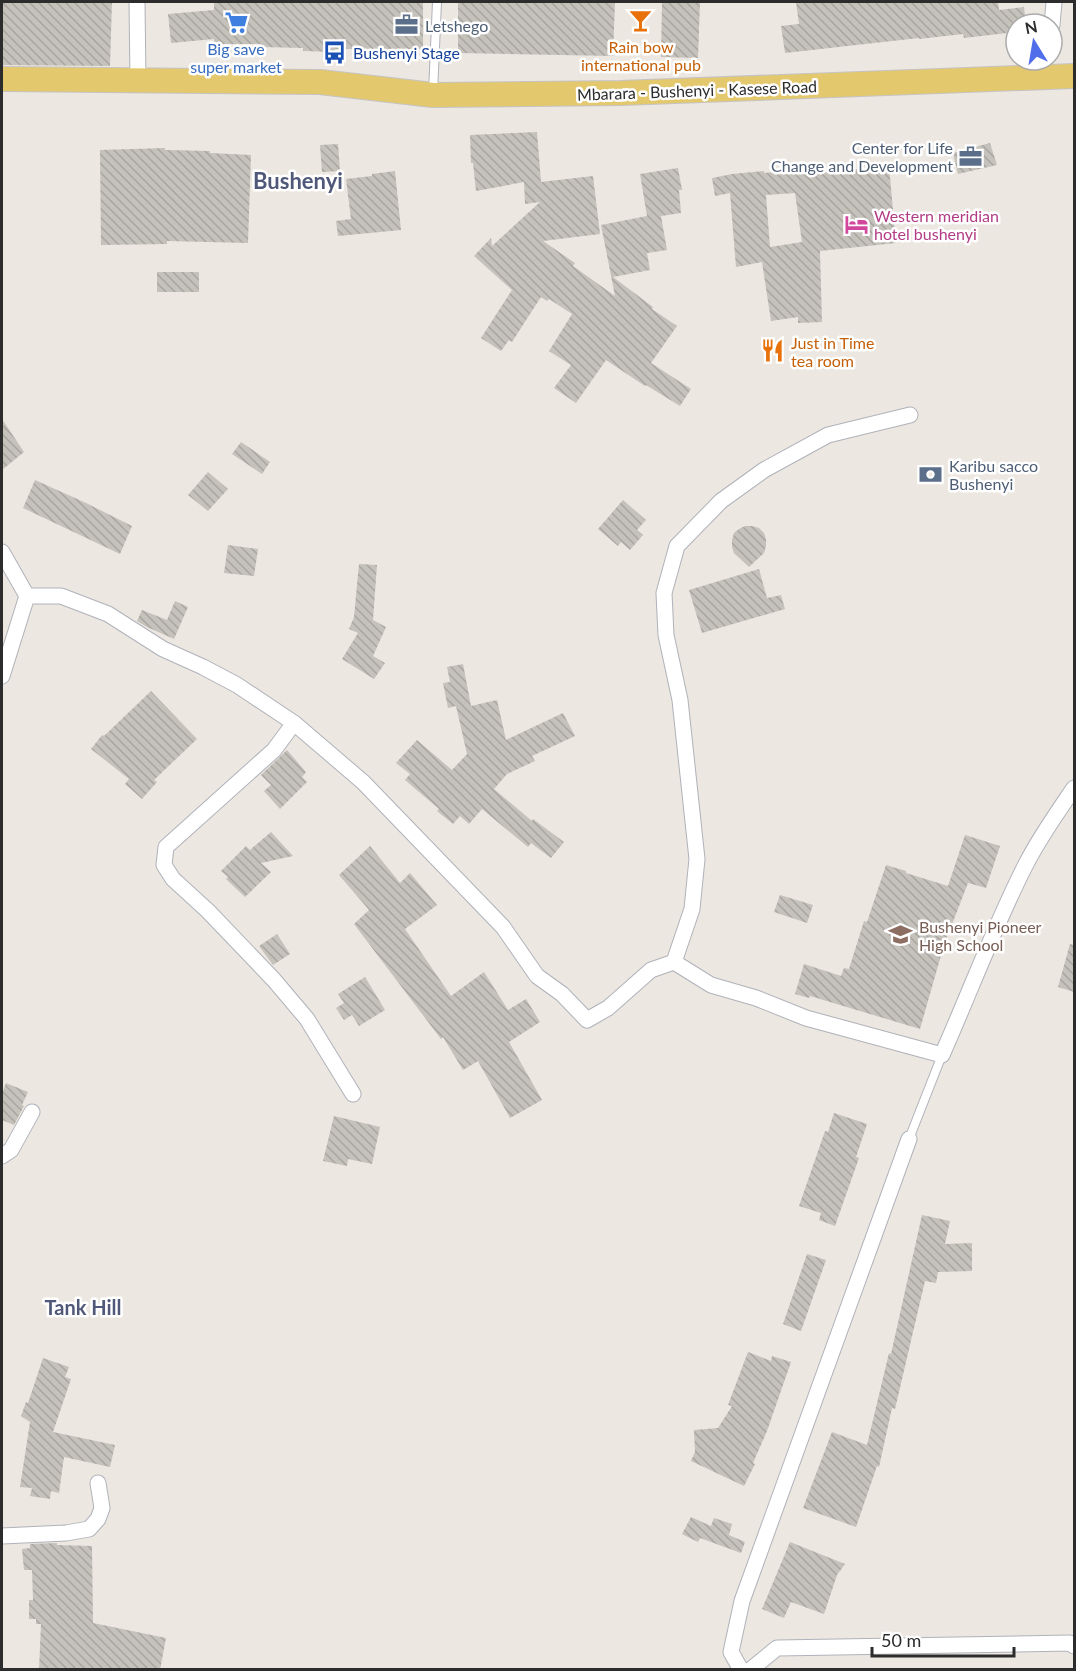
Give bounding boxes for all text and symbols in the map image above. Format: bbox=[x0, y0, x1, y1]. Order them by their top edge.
bar icon: Rain bow international pub bbox=[628, 8, 654, 34]
supermarket icon: Big save super market bbox=[223, 10, 249, 36]
office icon: Letshego bbox=[394, 12, 420, 38]
north arrow bbox=[1004, 12, 1064, 72]
place label: Letshego bbox=[425, 16, 488, 35]
text: N bbox=[1023, 16, 1039, 37]
place label: Rain bow international pub bbox=[581, 37, 701, 74]
place label: Big save super market bbox=[190, 39, 282, 76]
bus stop icon: Bushenyi Stage bbox=[322, 39, 348, 65]
place label: Bushenyi Stage bbox=[353, 43, 460, 62]
street label: Mbarara - Bushenyi - Kasese Road bbox=[577, 76, 817, 104]
place label: Center for Life Change and Development bbox=[771, 138, 953, 175]
office icon: Center for Life Change and Development bbox=[958, 143, 984, 169]
district label: Bushenyi bbox=[253, 167, 343, 194]
place label: Western meridian hotel bushenyi bbox=[874, 206, 999, 243]
hotel icon: Western meridian hotel bushenyi bbox=[843, 211, 869, 237]
place label: Just in Time tea room bbox=[791, 333, 874, 370]
restaurant icon: Just in Time tea room bbox=[760, 338, 786, 364]
place label: Karibu sacco Bushenyi bbox=[949, 456, 1038, 493]
bank icon: Karibu sacco Bushenyi bbox=[918, 461, 944, 487]
place label: Bushenyi Pioneer High School bbox=[919, 917, 1042, 954]
school or university icon: Bushenyi Pioneer High School bbox=[888, 922, 914, 948]
district label: Tank Hill bbox=[44, 1295, 122, 1319]
scale bar bbox=[872, 1620, 1014, 1658]
text: 50 m bbox=[881, 1629, 921, 1651]

